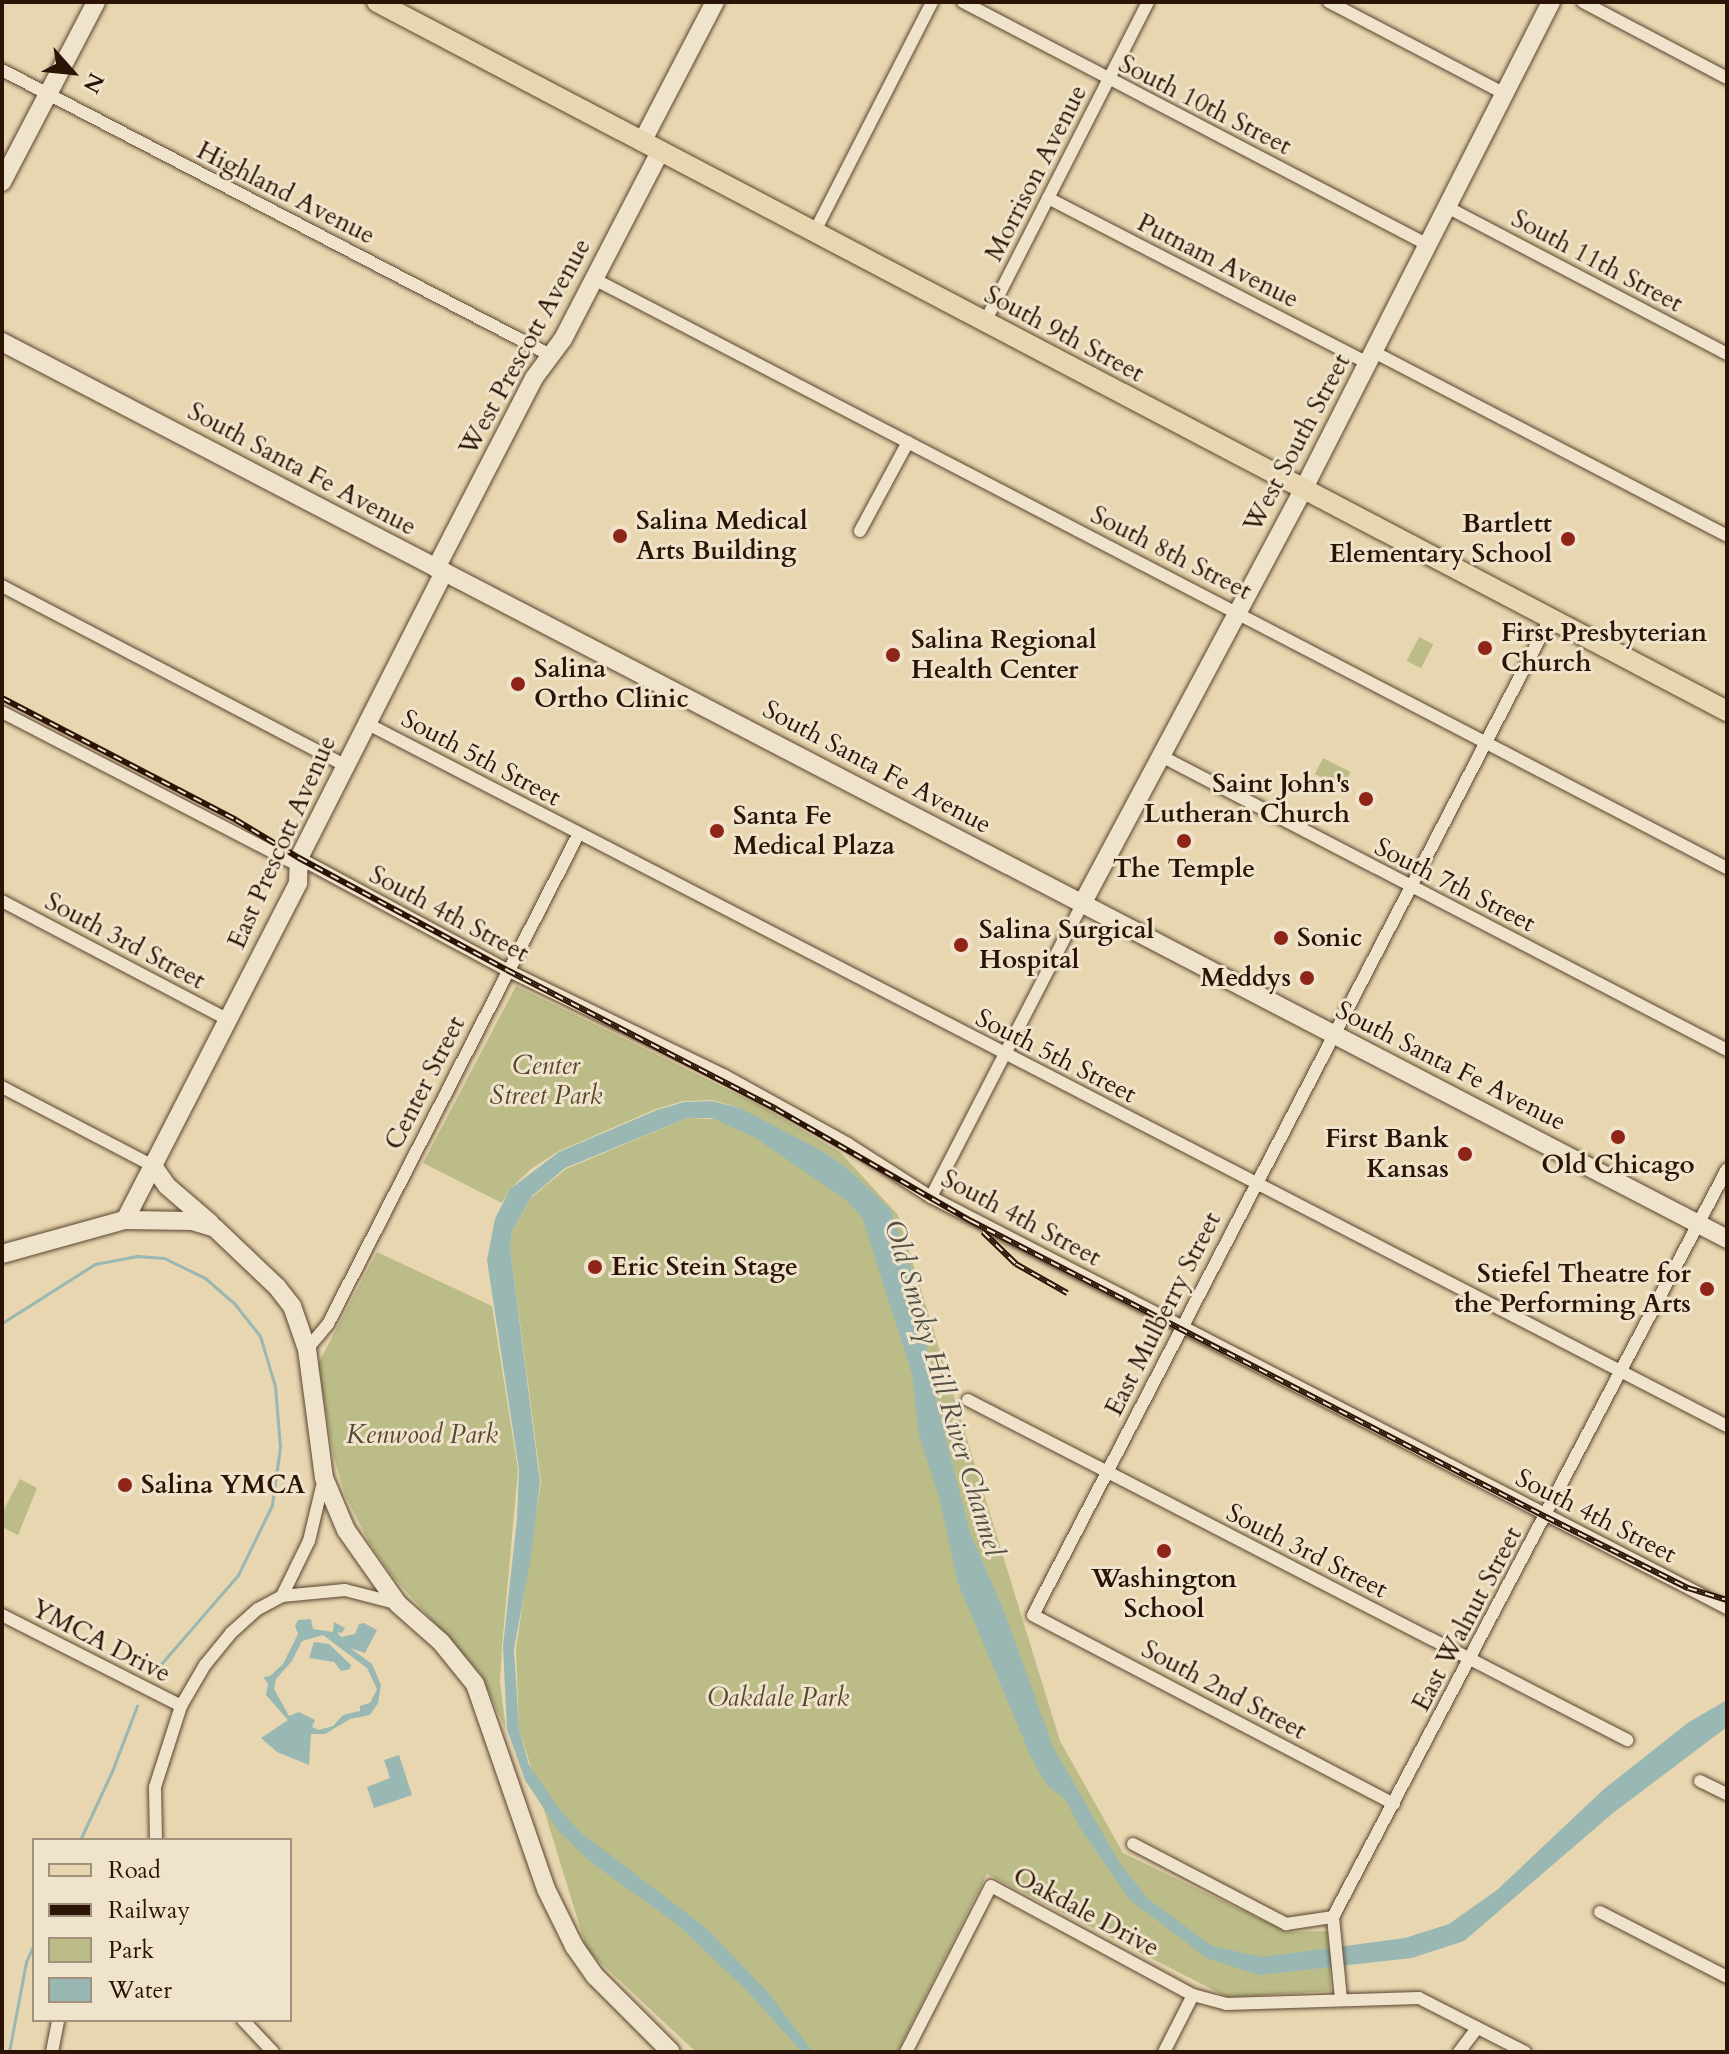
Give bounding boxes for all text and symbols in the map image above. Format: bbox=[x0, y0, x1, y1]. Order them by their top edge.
north arrow bbox=[32, 32, 112, 112]
street label: South 10th Street bbox=[1114, 48, 1296, 162]
text: N bbox=[76, 68, 111, 98]
street label: Morrison Avenue bbox=[978, 80, 1094, 266]
street label: Highland Avenue bbox=[192, 135, 380, 251]
street label: South 11th Street bbox=[1506, 203, 1688, 319]
street label: Putnam Avenue bbox=[1132, 207, 1304, 315]
street label: West Prescott Avenue bbox=[452, 233, 598, 461]
street label: South 9th Street bbox=[979, 279, 1149, 389]
street label: West South Street bbox=[1237, 348, 1357, 538]
street label: South Santa Fe Avenue bbox=[182, 396, 422, 542]
street label: South 8th Street bbox=[1085, 499, 1257, 607]
place label: Salina Medical Arts Building bbox=[636, 505, 808, 566]
place label: Bartlett Elementary School bbox=[1329, 508, 1552, 570]
marker: Salina Medical Arts Building bbox=[611, 527, 629, 545]
marker: Bartlett Elementary School bbox=[1559, 530, 1577, 548]
place label: First Presbyterian Church bbox=[1501, 617, 1707, 678]
place label: Salina Regional Health Center bbox=[911, 624, 1097, 686]
marker: First Presbyterian Church bbox=[1476, 639, 1494, 657]
marker: Salina Regional Health Center bbox=[882, 644, 904, 666]
place label: Salina Ortho Clinic bbox=[534, 653, 689, 714]
marker: Salina Ortho Clinic bbox=[509, 675, 527, 693]
street label: South Santa Fe Avenue bbox=[757, 694, 997, 840]
street label: South 5th Street bbox=[396, 703, 566, 813]
street label: East Prescott Avenue bbox=[221, 731, 343, 953]
place label: Saint John's Lutheran Church bbox=[1144, 768, 1350, 830]
marker: Saint John's Lutheran Church bbox=[1357, 790, 1375, 808]
place label: Santa Fe Medical Plaza bbox=[733, 800, 895, 862]
marker: Santa Fe Medical Plaza bbox=[708, 822, 726, 840]
street label: South 7th Street bbox=[1369, 831, 1541, 939]
marker: The Temple bbox=[1175, 832, 1193, 850]
place label: The Temple bbox=[1113, 853, 1255, 885]
street label: South 4th Street bbox=[364, 859, 534, 969]
street label: South 3rd Street bbox=[40, 886, 210, 996]
place label: Salina Surgical Hospital bbox=[979, 914, 1154, 976]
place label: Sonic bbox=[1297, 922, 1362, 954]
marker: Sonic bbox=[1272, 929, 1290, 947]
marker: Salina Surgical Hospital bbox=[950, 934, 972, 956]
place label: Meddys bbox=[1200, 962, 1291, 994]
marker: Meddys bbox=[1298, 969, 1316, 987]
street label: South Santa Fe Avenue bbox=[1331, 994, 1571, 1138]
street label: South 5th Street bbox=[970, 1002, 1142, 1110]
street label: Center Street bbox=[378, 1011, 472, 1155]
park label: Center Street Park bbox=[490, 1050, 602, 1112]
place label: First Bank Kansas bbox=[1325, 1123, 1449, 1184]
marker: Old Chicago bbox=[1609, 1128, 1627, 1146]
marker: First Bank Kansas bbox=[1456, 1145, 1474, 1163]
place label: Old Chicago bbox=[1541, 1149, 1695, 1181]
street label: South 4th Street bbox=[936, 1163, 1106, 1273]
street label: East Mulberry Street bbox=[1098, 1207, 1228, 1421]
water label: Old Smoky Hill River Channel bbox=[877, 1216, 1011, 1560]
place label: Eric Stein Stage bbox=[611, 1251, 798, 1283]
marker: Eric Stein Stage bbox=[586, 1258, 604, 1276]
place label: Stiefel Theatre for the Performing Arts bbox=[1454, 1258, 1691, 1320]
marker: Stiefel Theatre for the Performing Arts bbox=[1698, 1280, 1716, 1298]
park label: Kenwood Park bbox=[346, 1419, 498, 1451]
street label: South 4th Street bbox=[1510, 1462, 1682, 1570]
place label: Salina YMCA bbox=[141, 1469, 305, 1501]
marker: Salina YMCA bbox=[116, 1476, 134, 1494]
street label: South 3rd Street bbox=[1221, 1497, 1393, 1605]
street label: East Walnut Street bbox=[1405, 1521, 1529, 1717]
marker: Washington School bbox=[1155, 1542, 1173, 1560]
place label: Washington School bbox=[1091, 1563, 1237, 1624]
street label: YMCA Drive bbox=[26, 1593, 176, 1689]
street label: South 2nd Street bbox=[1136, 1633, 1312, 1747]
park label: Oakdale Park bbox=[707, 1682, 849, 1714]
legend bbox=[32, 1838, 292, 2022]
text: Road bbox=[108, 1854, 161, 1887]
street label: Oakdale Drive bbox=[1008, 1860, 1164, 1964]
text: Railway bbox=[108, 1894, 190, 1927]
text: Park bbox=[108, 1934, 154, 1967]
text: Water bbox=[108, 1974, 172, 2007]

